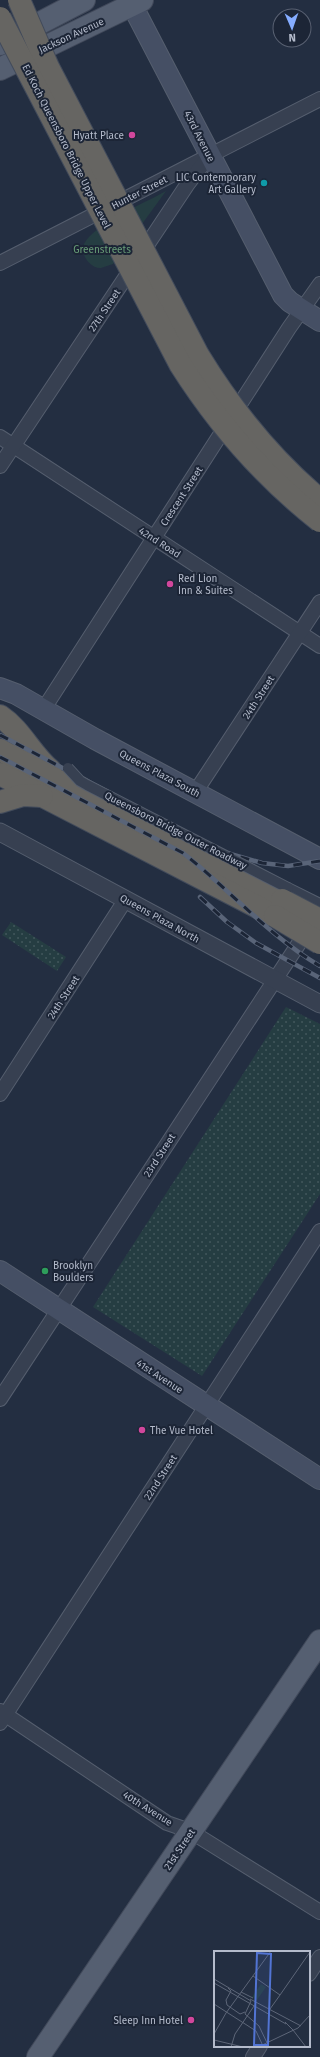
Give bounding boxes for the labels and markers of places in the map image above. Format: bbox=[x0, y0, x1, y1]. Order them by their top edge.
place label: Hyatt Place bbox=[73, 130, 124, 142]
marker: Hyatt Place bbox=[127, 130, 137, 140]
place label: LIC Contemporary Art Gallery bbox=[176, 172, 256, 196]
marker: LIC Contemporary Art Gallery bbox=[259, 178, 269, 188]
place label: Red Lion Inn & Suites bbox=[178, 573, 233, 597]
marker: Red Lion Inn & Suites bbox=[165, 579, 175, 589]
place label: Brooklyn Boulders bbox=[53, 1260, 94, 1284]
marker: Brooklyn Boulders bbox=[40, 1266, 50, 1276]
marker: The Vue Hotel bbox=[137, 1425, 147, 1435]
place label: The Vue Hotel bbox=[150, 1425, 213, 1437]
place label: Sleep Inn Hotel bbox=[113, 2015, 183, 2027]
marker: Sleep Inn Hotel bbox=[186, 2015, 196, 2025]

